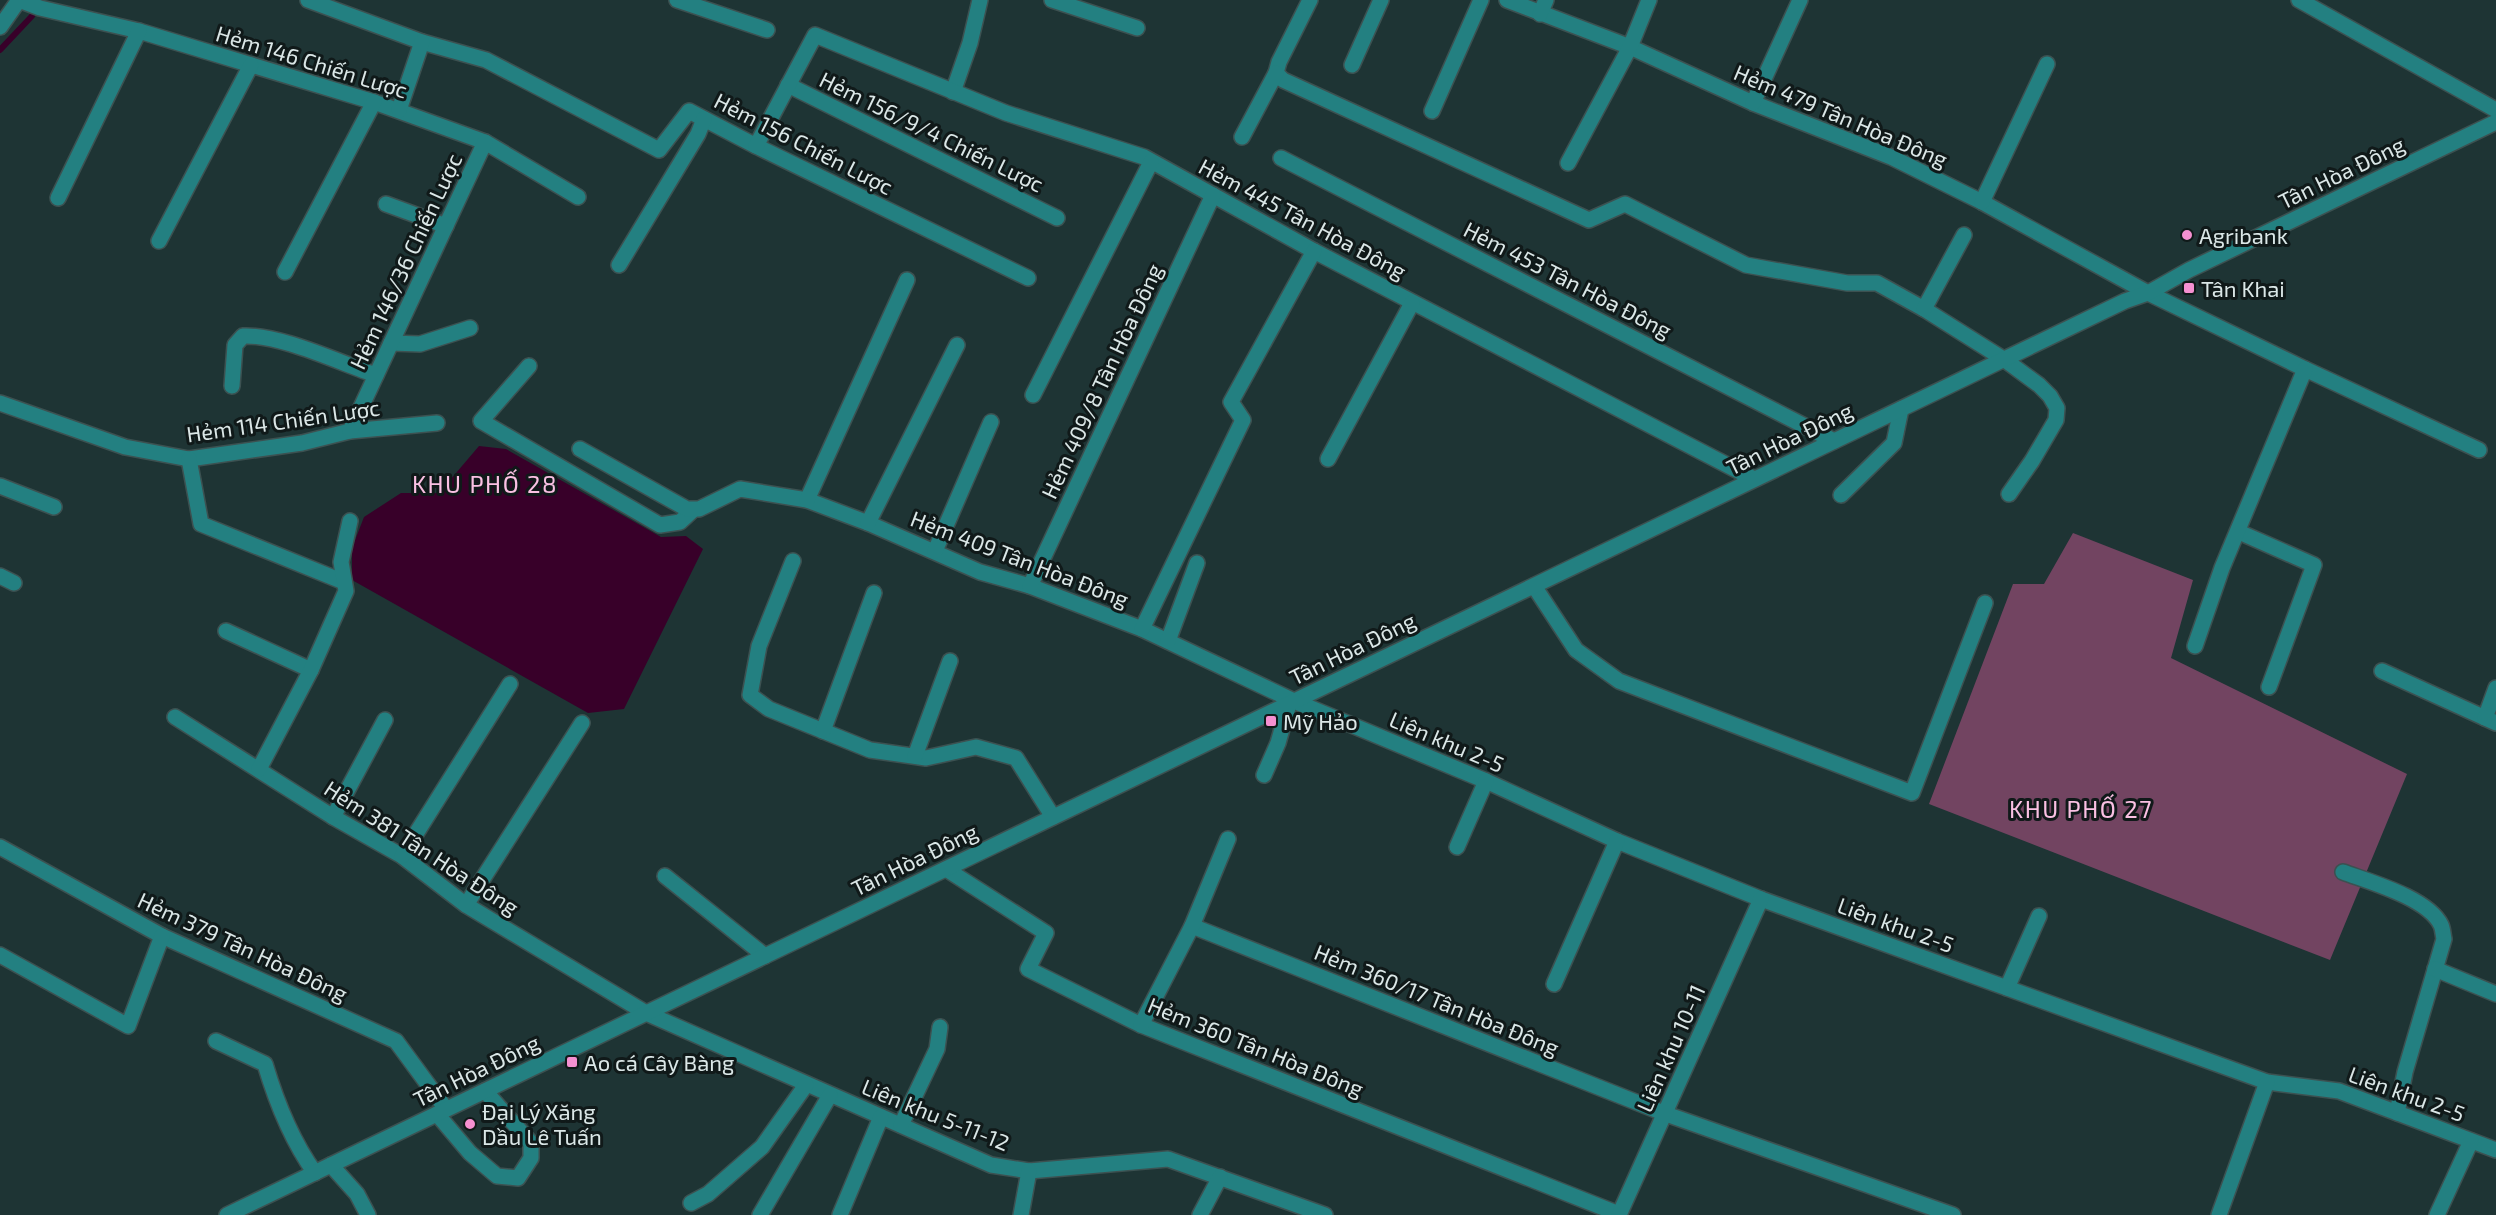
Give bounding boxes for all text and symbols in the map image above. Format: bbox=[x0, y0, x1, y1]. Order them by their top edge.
street label: Hẻm 146 Chiến Lược bbox=[213, 20, 411, 102]
street label: Hẻm 479 Tân Hòa Đông bbox=[1730, 58, 1952, 172]
street label: Hẻm 156/9/4 Chiến Lược bbox=[816, 65, 1048, 197]
street label: Hẻm 156 Chiến Lược bbox=[710, 87, 898, 199]
street label: Tân Hòa Đông bbox=[2274, 130, 2408, 214]
street label: Hẻm 146/36 Chiến Lược bbox=[344, 149, 466, 373]
street label: Hẻm 445 Tân Hòa Đông bbox=[1195, 152, 1411, 284]
street label: Hẻm 453 Tân Hòa Đông bbox=[1460, 215, 1676, 343]
place label: Agribank bbox=[2199, 222, 2288, 248]
marker: Agribank bbox=[2180, 228, 2194, 242]
street label: Hẻm 409/8 Tân Hòa Đông bbox=[1035, 259, 1167, 503]
place label: Tân Khai bbox=[2201, 275, 2285, 301]
marker: Tân Khai bbox=[2182, 281, 2196, 295]
street label: Hẻm 114 Chiến Lược bbox=[185, 394, 381, 446]
street label: Tân Hòa Đông bbox=[1722, 396, 1856, 480]
district label: KHU PHỐ 28 bbox=[412, 468, 558, 498]
street label: Hẻm 409 Tân Hòa Đông bbox=[907, 504, 1133, 612]
street label: Tân Hòa Đông bbox=[1285, 606, 1419, 690]
street label: Liên khu 2-5 bbox=[1386, 705, 1508, 777]
place label: Mỹ Hảo bbox=[1283, 708, 1358, 734]
marker: Mỹ Hảo bbox=[1264, 714, 1278, 728]
street label: Hẻm 381 Tân Hòa Đông bbox=[320, 774, 524, 920]
district label: KHU PHỐ 27 bbox=[2009, 793, 2153, 823]
street label: Tân Hòa Đông bbox=[847, 817, 981, 901]
street label: Hẻm 379 Tân Hòa Đông bbox=[134, 886, 352, 1006]
street label: Liên khu 2-5 bbox=[1834, 891, 1958, 957]
street label: Hẻm 360/17 Tân Hòa Đông bbox=[1311, 938, 1563, 1060]
street label: Liên khu 10-11 bbox=[1630, 980, 1710, 1116]
street label: Hẻm 360 Tân Hòa Đông bbox=[1144, 991, 1368, 1101]
street label: Tân Hòa Đông bbox=[409, 1028, 543, 1112]
place label: Ao cá Cây Bàng bbox=[584, 1049, 734, 1075]
marker: Ao cá Cây Bàng bbox=[565, 1055, 579, 1069]
street label: Liên khu 2-5 bbox=[2345, 1060, 2469, 1126]
street label: Liên khu 5-11-12 bbox=[859, 1073, 1013, 1155]
place label: Đại Lý Xăng Dầu Lê Tuấn bbox=[482, 1098, 602, 1149]
marker: Đại Lý Xăng Dầu Lê Tuấn bbox=[463, 1117, 477, 1131]

